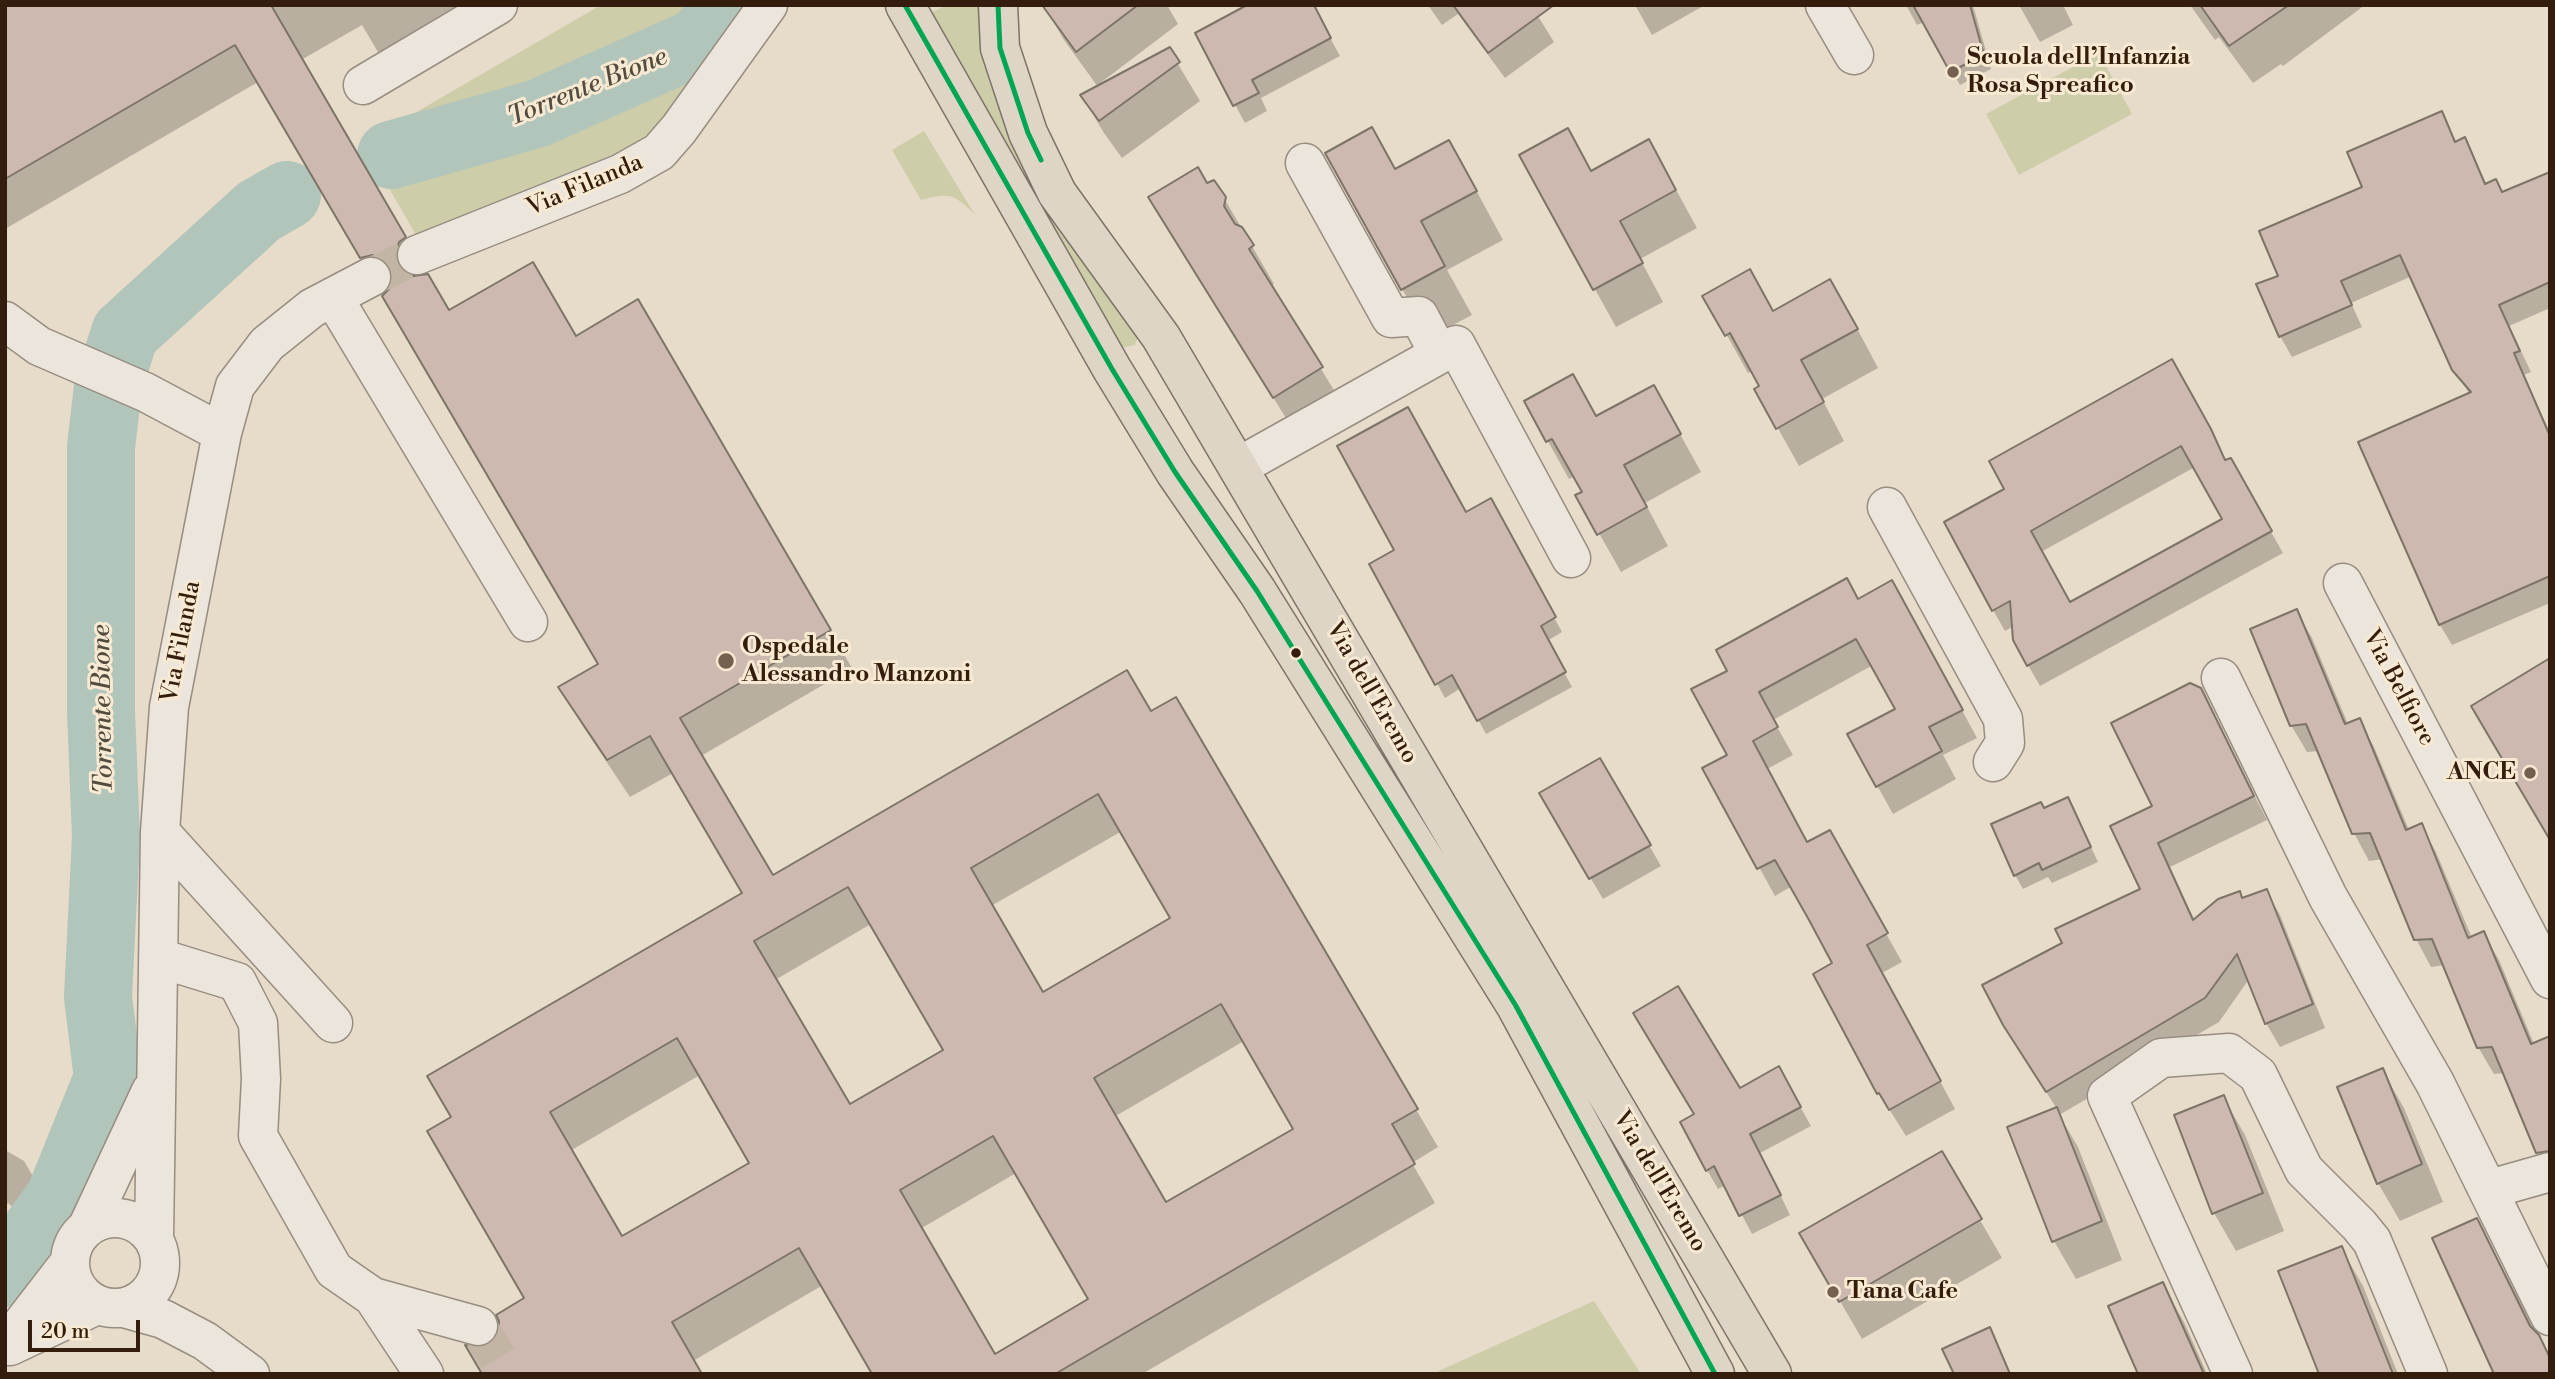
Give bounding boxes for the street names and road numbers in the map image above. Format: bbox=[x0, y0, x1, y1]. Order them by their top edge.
street label: Via Filanda bbox=[523, 149, 647, 223]
street label: Via Filanda bbox=[156, 579, 208, 705]
street label: Via dell'Eremo bbox=[1319, 617, 1423, 769]
street label: Via Belfiore bbox=[2355, 625, 2441, 751]
street label: Via dell'Eremo bbox=[1606, 1106, 1712, 1258]

